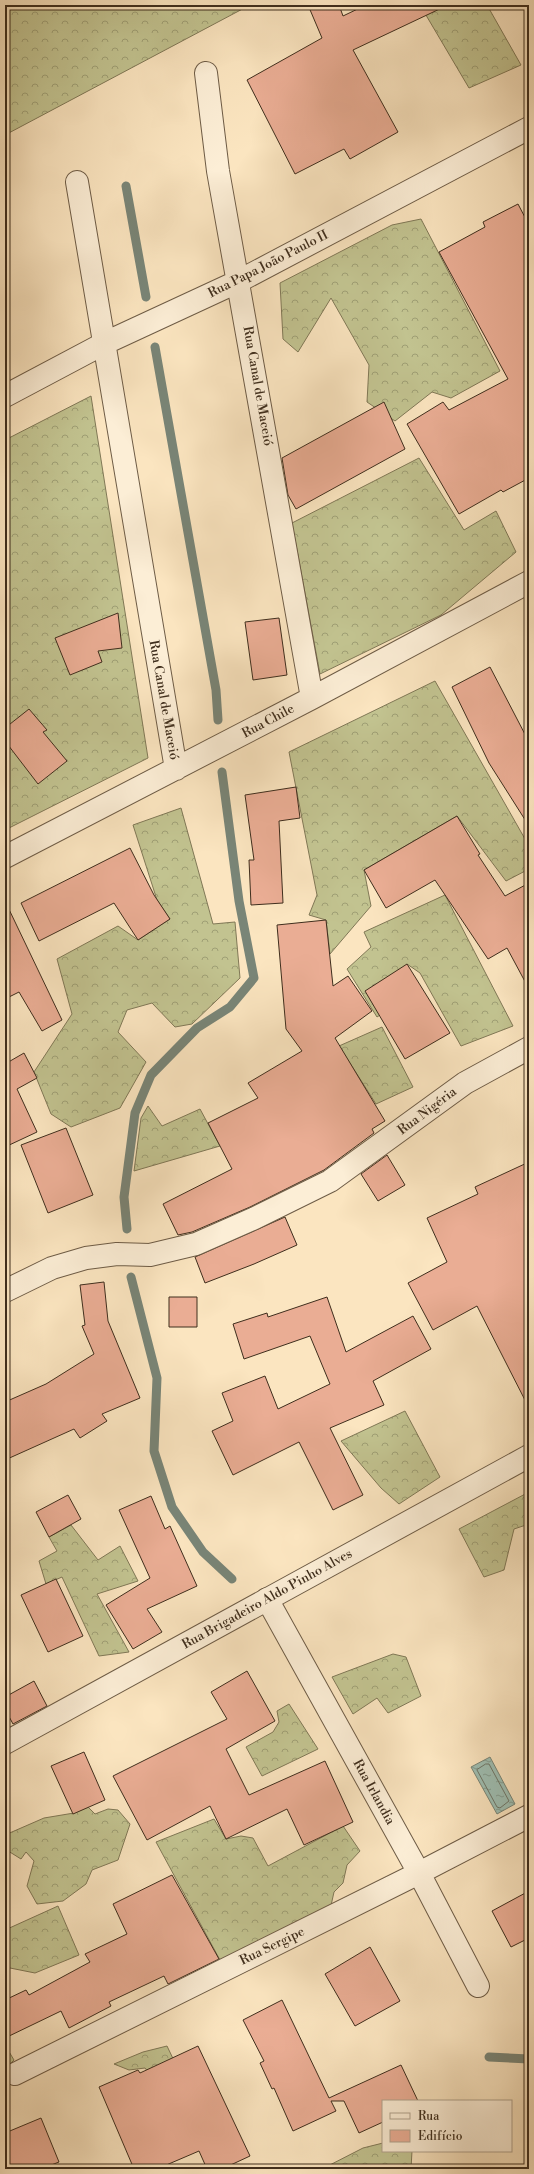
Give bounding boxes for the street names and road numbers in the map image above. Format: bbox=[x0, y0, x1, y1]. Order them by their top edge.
street label: Rua Papa João Paulo II bbox=[205, 227, 331, 301]
street label: Rua Canal de Maceió bbox=[240, 325, 276, 447]
street label: Rua Canal de Maceió bbox=[146, 639, 182, 761]
street label: Rua Chile bbox=[239, 700, 297, 741]
street label: Rua Nigéria bbox=[394, 1083, 460, 1138]
street label: Rua Brigadeiro Aldo Pinho Alves bbox=[179, 1545, 355, 1653]
street label: Rua Irlandia bbox=[349, 1756, 399, 1828]
street label: Rua Sergipe bbox=[237, 1923, 307, 1969]

